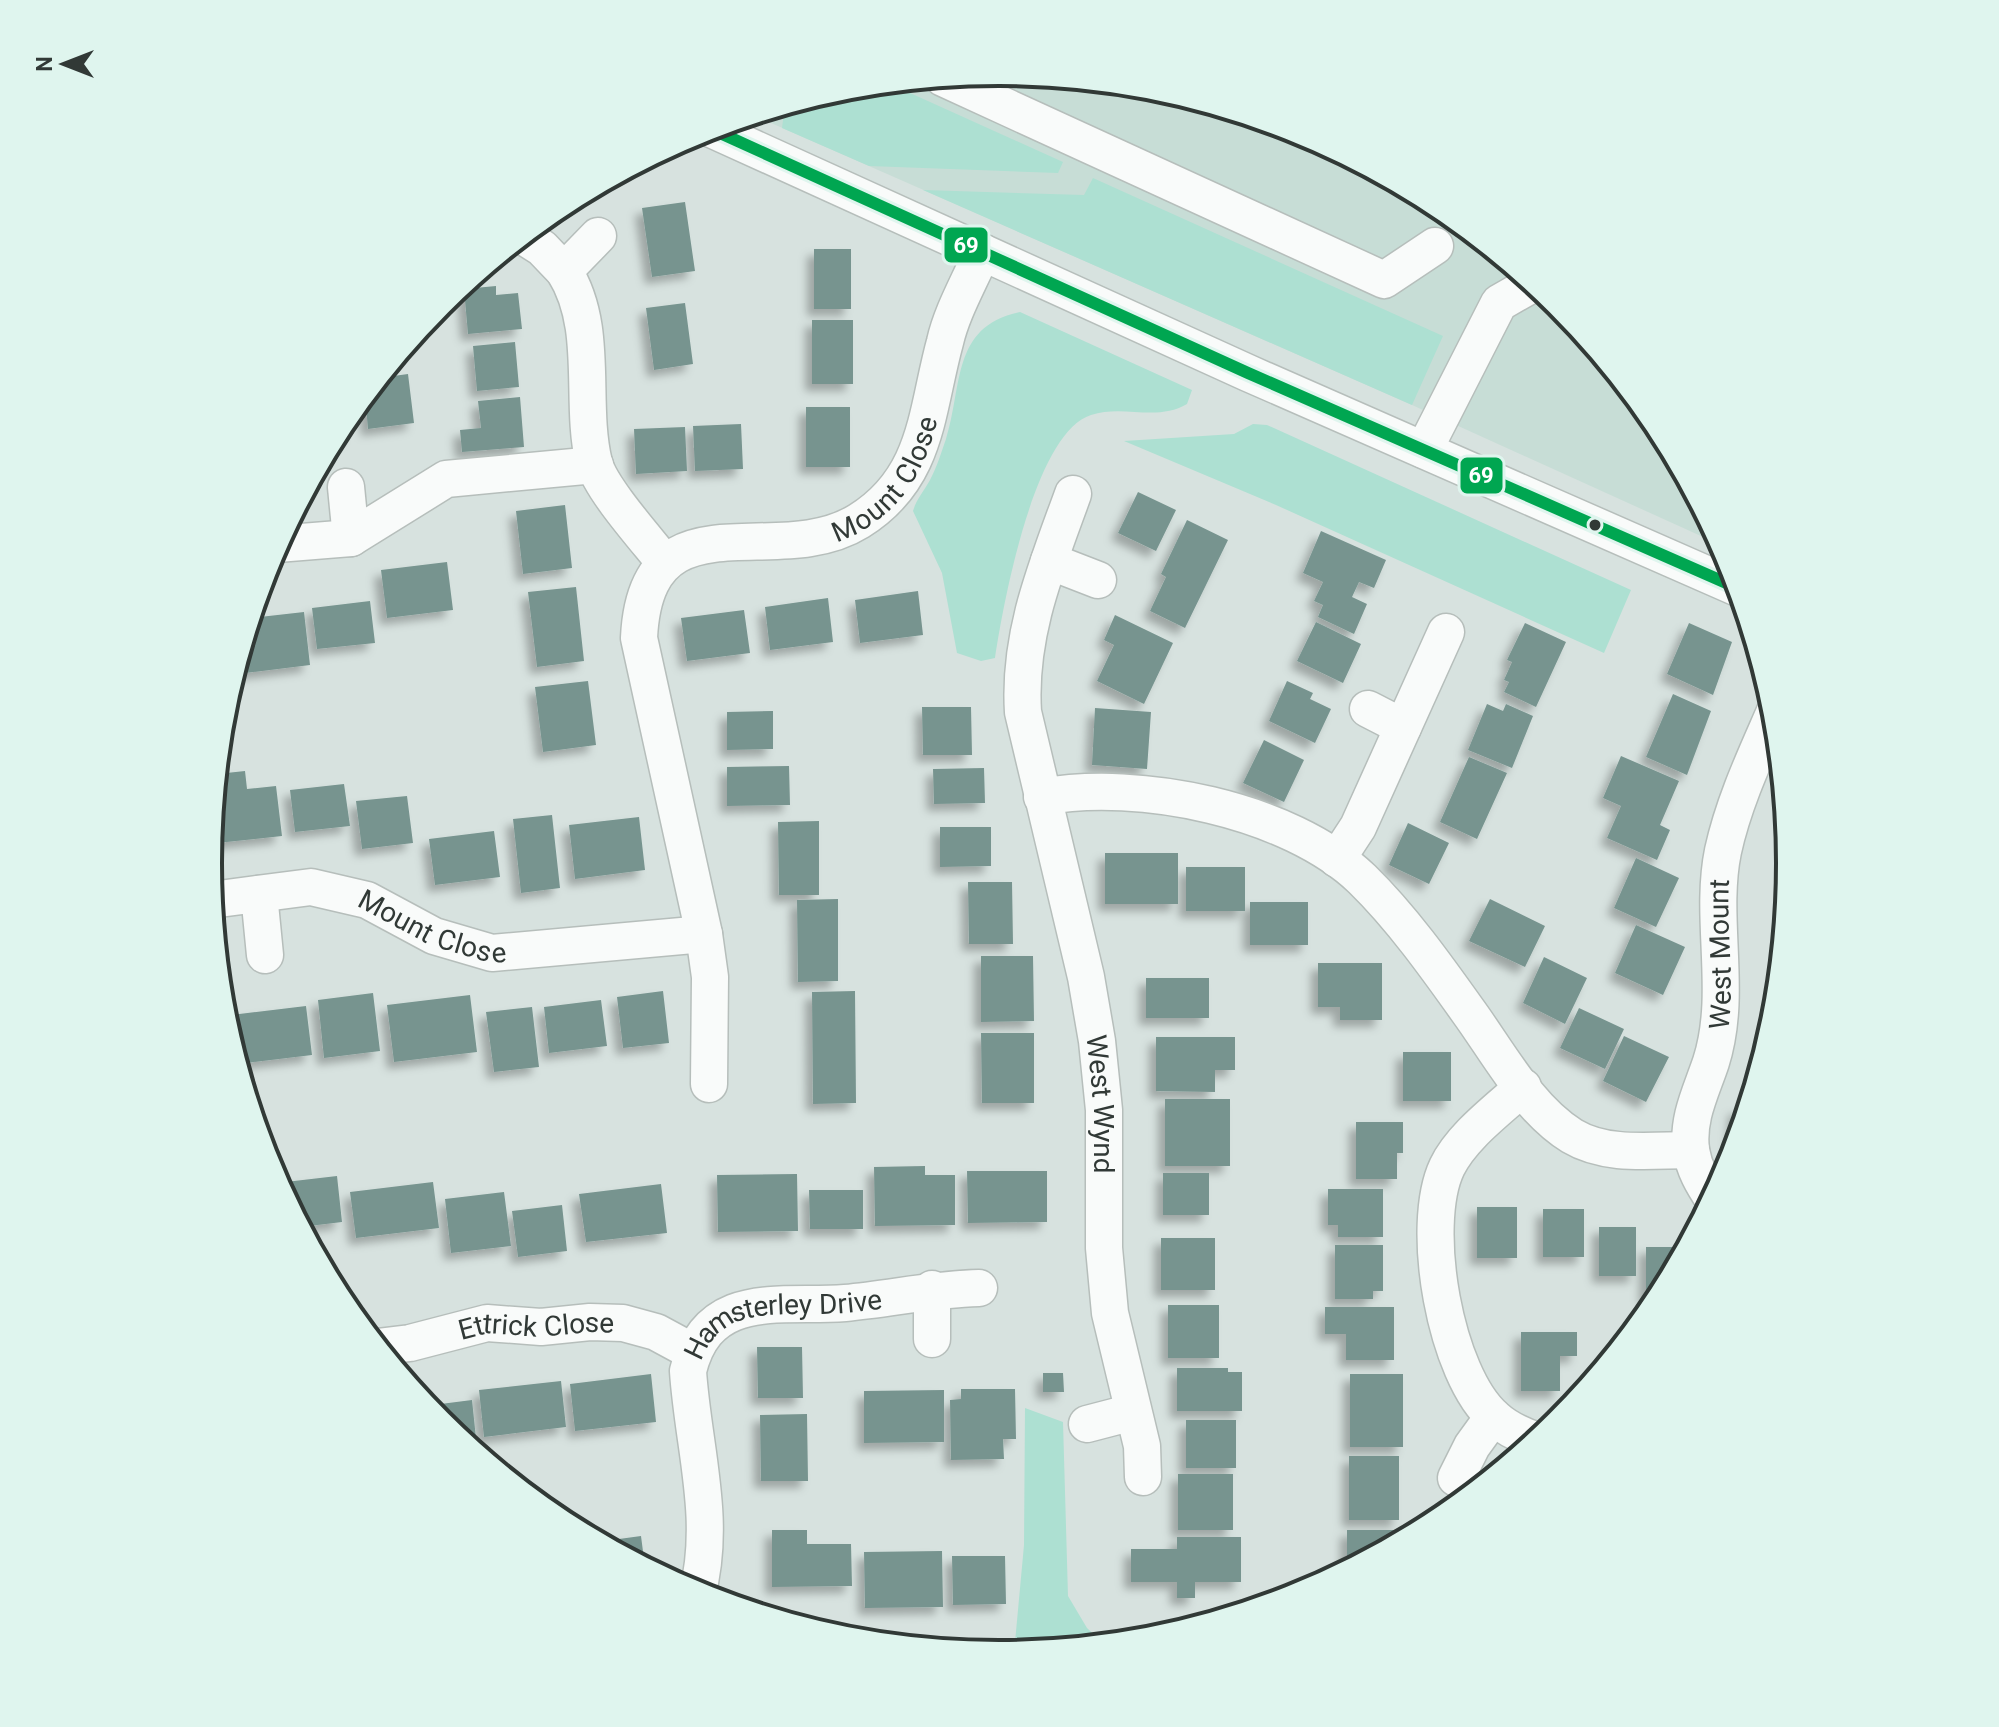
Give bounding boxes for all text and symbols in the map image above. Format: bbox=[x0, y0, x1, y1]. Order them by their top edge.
north arrow bbox=[24, 24, 104, 104]
text: N bbox=[32, 56, 57, 72]
line badge: 69 bbox=[943, 226, 989, 264]
text: 69 bbox=[953, 233, 979, 258]
street label: Mount Close bbox=[826, 412, 944, 549]
line badge: 69 bbox=[1459, 456, 1504, 495]
text: 69 bbox=[1468, 463, 1494, 488]
unlabelled marker bbox=[1587, 517, 1603, 533]
street label: West Mount bbox=[1702, 878, 1737, 1031]
street label: Mount Close bbox=[353, 882, 508, 969]
street label: West Wynd bbox=[1080, 1033, 1121, 1173]
street label: Hamsterley Drive bbox=[677, 1282, 884, 1364]
street label: Ettrick Close bbox=[455, 1305, 615, 1346]

